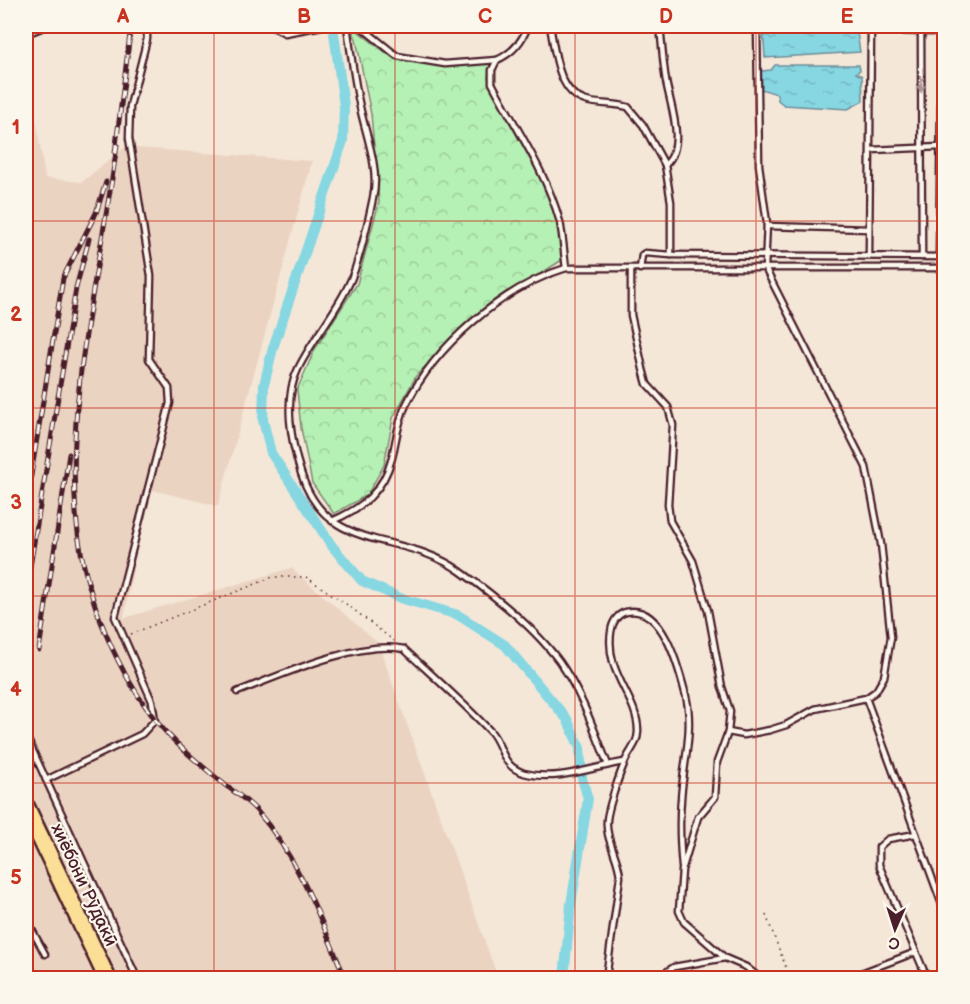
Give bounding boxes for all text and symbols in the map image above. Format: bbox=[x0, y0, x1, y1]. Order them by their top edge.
text: A bbox=[116, 5, 130, 29]
text: B bbox=[297, 5, 311, 29]
text: C bbox=[478, 5, 492, 29]
text: D bbox=[659, 5, 673, 29]
text: E bbox=[841, 5, 854, 29]
one-way arrow bbox=[916, 74, 926, 93]
text: 1 bbox=[12, 116, 20, 140]
text: 2 bbox=[10, 303, 22, 327]
text: 3 bbox=[10, 491, 22, 515]
text: 4 bbox=[10, 678, 22, 702]
street label: хиёбони Рӯдакӣ bbox=[46, 820, 122, 950]
text: 5 bbox=[10, 866, 22, 890]
north arrow bbox=[865, 899, 925, 959]
text: С bbox=[888, 933, 900, 952]

